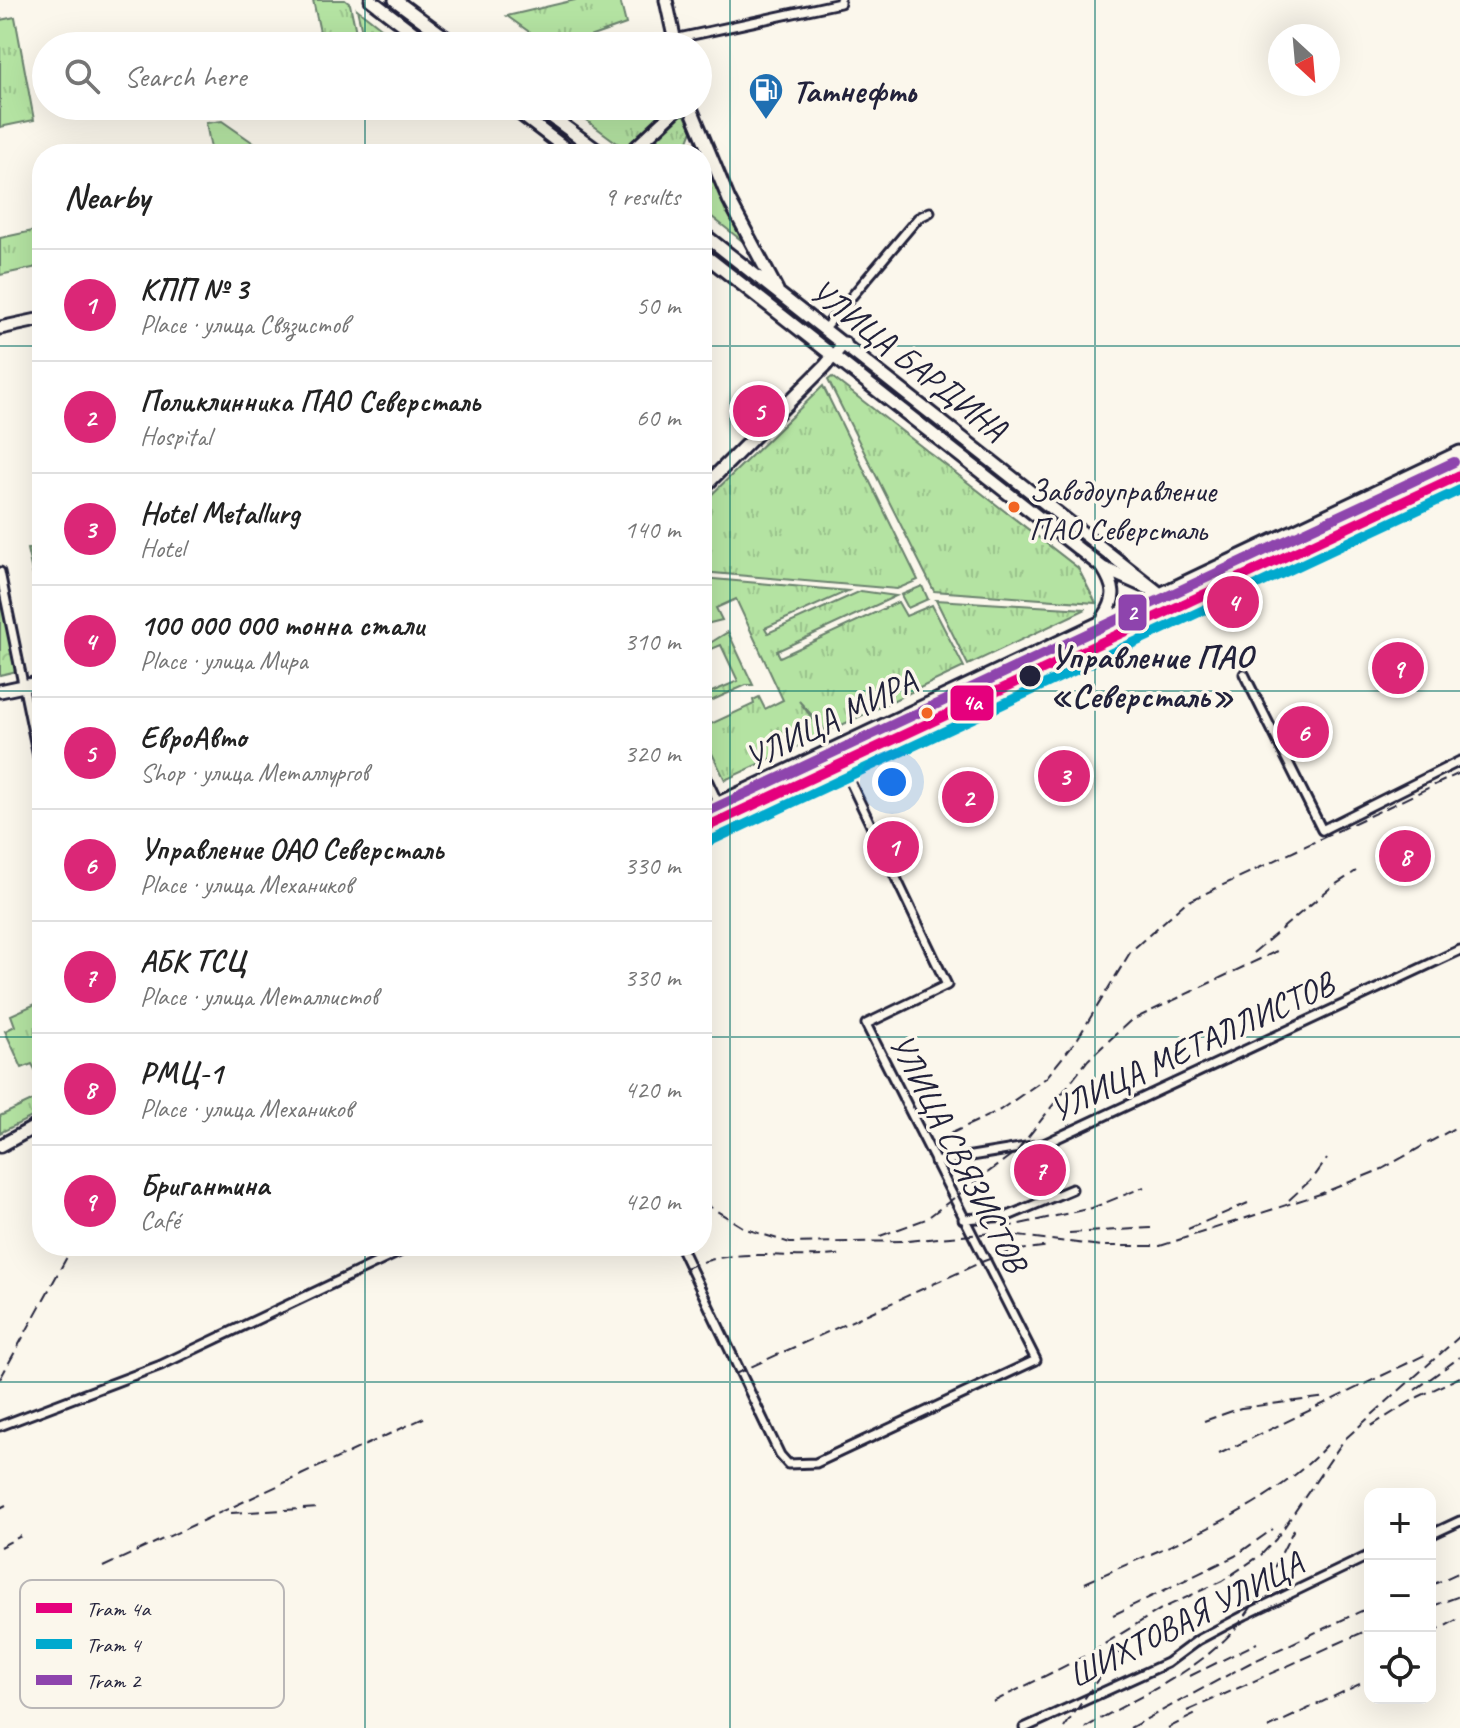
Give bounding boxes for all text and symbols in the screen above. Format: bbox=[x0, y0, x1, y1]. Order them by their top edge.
north arrow bbox=[1268, 24, 1340, 96]
search box bbox=[32, 32, 712, 120]
icon: search bbox=[60, 54, 104, 98]
text: Search here bbox=[124, 57, 246, 95]
place label: Татнефть bbox=[792, 69, 918, 112]
fuel station icon: Татнефть bbox=[747, 71, 785, 121]
text: Nearby bbox=[64, 175, 150, 218]
text: 9 results bbox=[604, 180, 680, 213]
street label: УЛИЦА БАРДИНА bbox=[801, 269, 1017, 450]
text: КПП № 3 bbox=[140, 270, 248, 308]
text: 1 bbox=[84, 289, 96, 322]
text: 50 m bbox=[636, 289, 680, 322]
text: Place · улица Связистов bbox=[140, 308, 348, 341]
pin: 5 bbox=[733, 381, 785, 441]
text: Поликлинника ПАО Северсталь bbox=[140, 382, 480, 420]
text: 2 bbox=[84, 401, 96, 434]
text: 60 m bbox=[636, 401, 680, 434]
text: Hospital bbox=[140, 420, 211, 453]
place label: Заводоуправление ПАО Северсталь bbox=[1029, 470, 1219, 550]
text: Hotel Metallurg bbox=[140, 494, 299, 532]
marker: Заводоуправление ПАО Северсталь bbox=[1006, 499, 1022, 515]
text: 3 bbox=[84, 513, 96, 546]
text: 140 m bbox=[624, 513, 680, 546]
text: Hotel bbox=[140, 532, 185, 565]
pin: 4 bbox=[1207, 572, 1259, 632]
line badge: 2 bbox=[1117, 593, 1148, 632]
text: 2 bbox=[1127, 599, 1139, 627]
text: 100 000 000 тонна стали bbox=[140, 606, 424, 644]
text: 4 bbox=[84, 625, 96, 658]
text: 310 m bbox=[624, 625, 680, 658]
place label: Управление ПАО «Северсталь» bbox=[1050, 635, 1256, 717]
pin: 9 bbox=[1372, 638, 1424, 698]
text: Place · улица Мира bbox=[140, 644, 308, 677]
street label: УЛИЦА МИРА bbox=[737, 659, 924, 779]
marker: Управление ПАО «Северсталь» bbox=[1017, 663, 1043, 689]
line badge: 4а bbox=[949, 684, 995, 722]
text: 4а bbox=[962, 689, 984, 717]
pin: 6 bbox=[1277, 702, 1329, 762]
unlabelled marker bbox=[919, 705, 935, 721]
text: ЕвроАвто bbox=[140, 718, 246, 756]
text: 5 bbox=[84, 737, 96, 770]
text: 320 m bbox=[624, 737, 680, 770]
pin: 3 bbox=[1038, 746, 1090, 806]
text: Shop · улица Металлургов bbox=[140, 756, 368, 789]
your location bbox=[872, 762, 912, 802]
pin: 2 bbox=[942, 767, 994, 827]
pin: 1 bbox=[867, 817, 919, 877]
pin: 8 bbox=[1379, 826, 1431, 886]
text: Управление OAO Северсталь bbox=[140, 830, 443, 868]
text: 6 bbox=[84, 849, 96, 882]
text: 330 m bbox=[624, 849, 680, 882]
text: Place · улица Механиков bbox=[140, 868, 352, 901]
text: АБК ТСЦ bbox=[140, 942, 246, 980]
text: 7 bbox=[84, 961, 96, 994]
text: 330 m bbox=[624, 961, 680, 994]
street label: УЛИЦА МЕТАЛЛИСТОВ bbox=[1043, 961, 1342, 1131]
text: Place · улица Металлистов bbox=[140, 980, 378, 1013]
street label: УЛИЦА СВЯЗИСТОВ bbox=[880, 1026, 1039, 1282]
text: РМЦ-1 bbox=[140, 1054, 223, 1092]
text: 8 bbox=[84, 1073, 96, 1106]
text: 420 m bbox=[624, 1073, 680, 1106]
text: Place · улица Механиков bbox=[140, 1092, 352, 1125]
pin: 7 bbox=[1014, 1140, 1066, 1200]
text: Бригантина bbox=[140, 1166, 269, 1204]
text: 9 bbox=[84, 1185, 96, 1218]
text: 420 m bbox=[624, 1185, 680, 1218]
text: Café bbox=[140, 1204, 180, 1237]
map controls bbox=[1364, 1488, 1436, 1704]
button: + bbox=[1364, 1488, 1436, 1560]
street label: ШИХТОВАЯ УЛИЦА bbox=[1061, 1541, 1312, 1697]
button: − bbox=[1364, 1560, 1436, 1632]
legend bbox=[20, 1580, 284, 1708]
text: Tram 4а bbox=[86, 1595, 151, 1623]
text: Tram 4 bbox=[86, 1631, 143, 1659]
button: locate bbox=[1364, 1632, 1436, 1704]
text: Tram 2 bbox=[86, 1667, 143, 1695]

